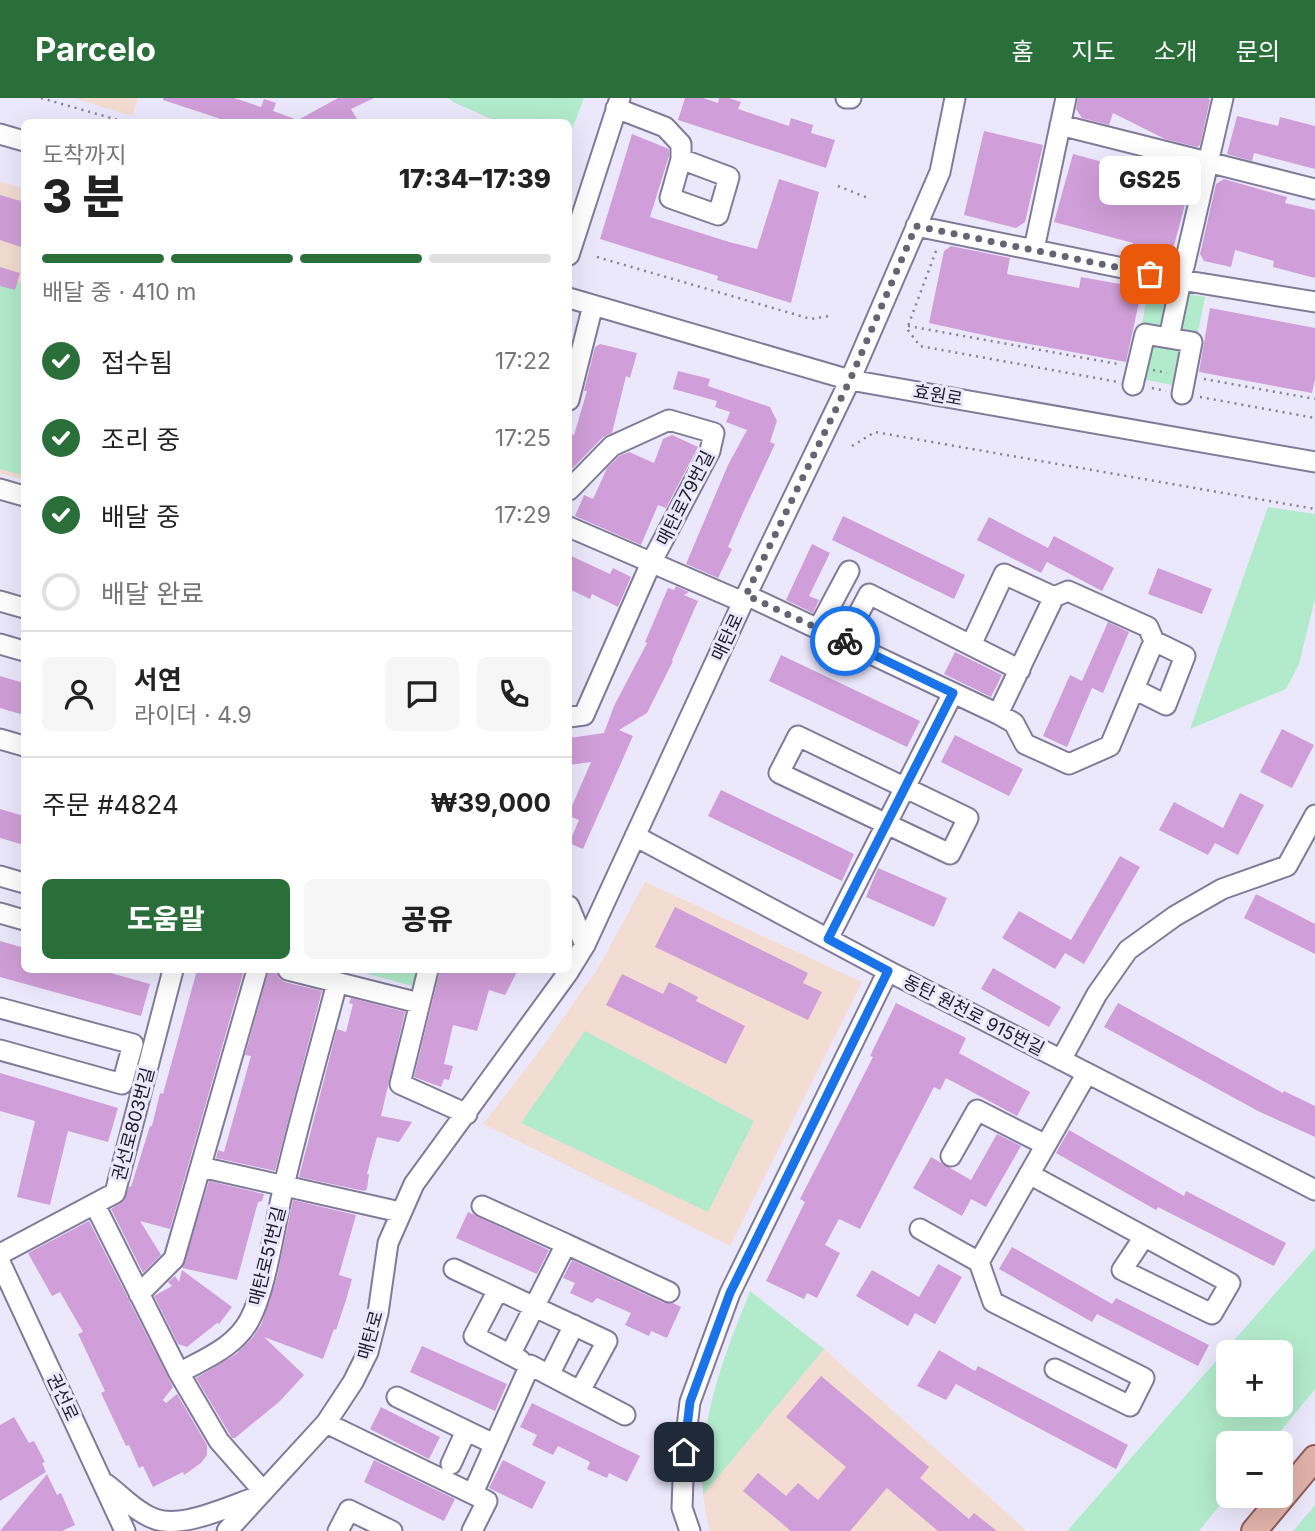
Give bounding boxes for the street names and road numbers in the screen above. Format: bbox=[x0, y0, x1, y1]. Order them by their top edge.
street label: 효원로 bbox=[912, 380, 964, 410]
street label: 매탄로79번길 bbox=[652, 447, 718, 549]
street label: 매탄로 bbox=[707, 610, 747, 664]
street label: 동탄 원천로 915번길 bbox=[900, 970, 1048, 1060]
street label: 권선로803번길 bbox=[108, 1065, 158, 1183]
street label: 매탄로51번길 bbox=[245, 1204, 289, 1308]
street label: 매탄로 bbox=[353, 1308, 387, 1362]
street label: 권선로 bbox=[43, 1370, 83, 1424]

